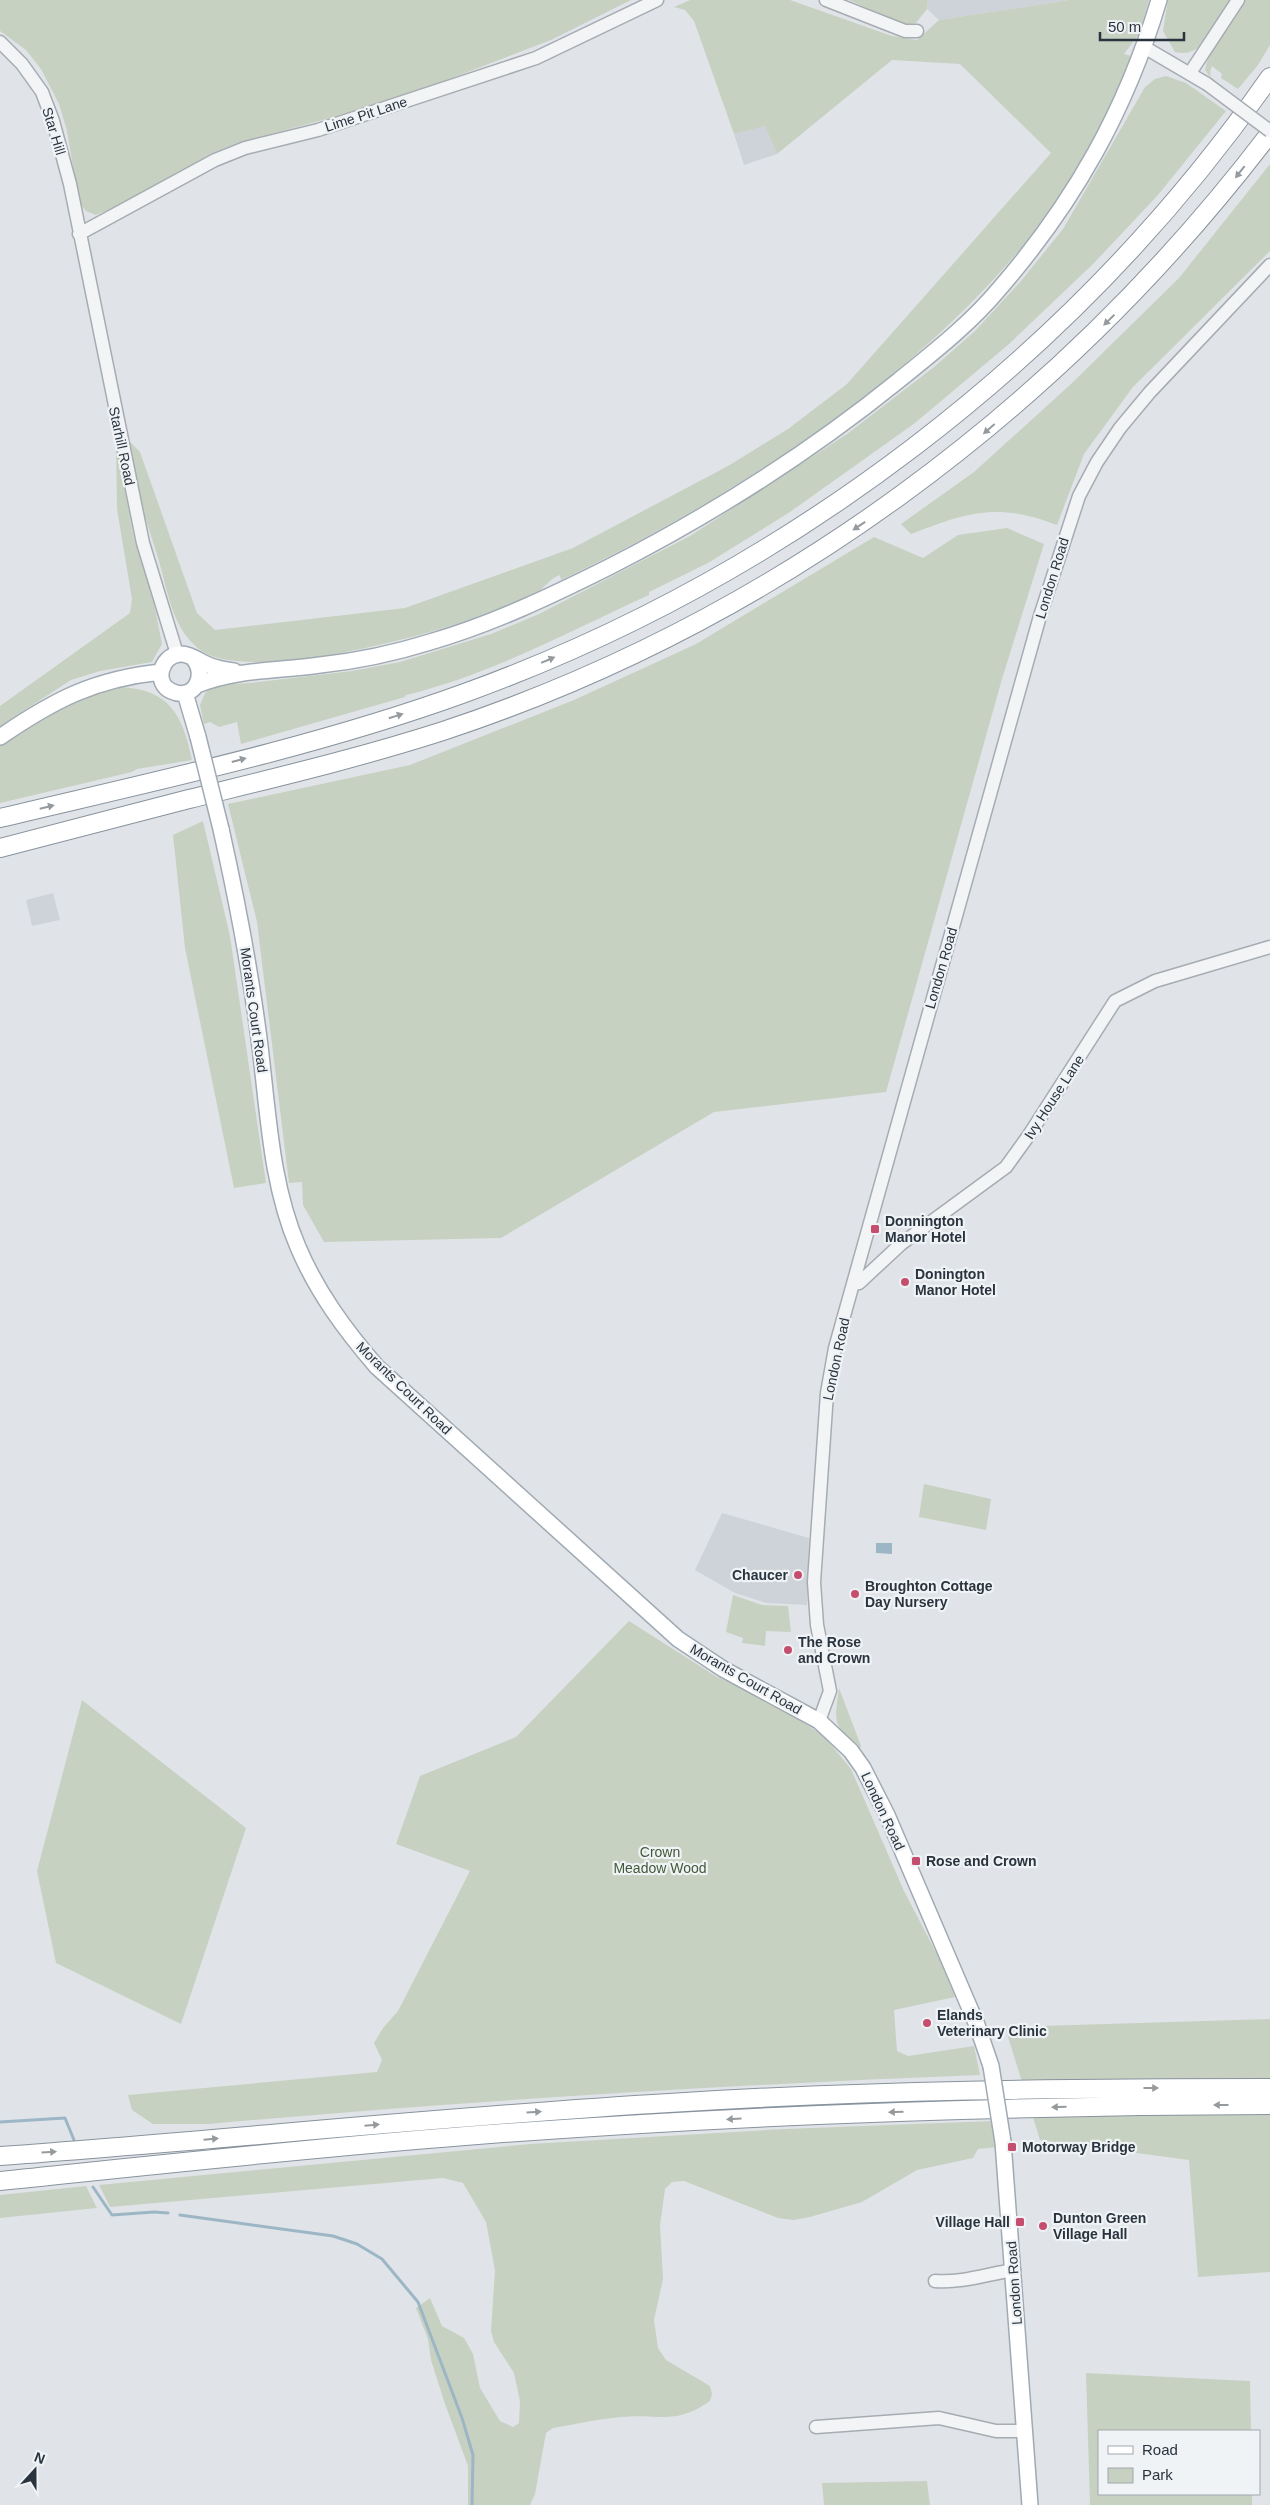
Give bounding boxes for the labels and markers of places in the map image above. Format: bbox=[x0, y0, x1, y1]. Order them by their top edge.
place label: Donnington Manor Hotel bbox=[885, 1213, 966, 1245]
marker: Donnington Manor Hotel bbox=[869, 1223, 881, 1235]
place label: Donington Manor Hotel bbox=[915, 1266, 996, 1298]
marker: Donington Manor Hotel bbox=[899, 1276, 911, 1288]
place label: Chaucer bbox=[732, 1567, 789, 1583]
marker: Chaucer bbox=[792, 1569, 804, 1581]
place label: Broughton Cottage Day Nursery bbox=[865, 1578, 993, 1610]
marker: Broughton Cottage Day Nursery bbox=[849, 1588, 861, 1600]
place label: The Rose and Crown bbox=[798, 1634, 870, 1666]
marker: The Rose and Crown bbox=[782, 1644, 794, 1656]
place label: Rose and Crown bbox=[926, 1853, 1036, 1869]
marker: Rose and Crown bbox=[910, 1855, 922, 1867]
place label: Elands Veterinary Clinic bbox=[937, 2007, 1047, 2039]
marker: Elands Veterinary Clinic bbox=[921, 2017, 933, 2029]
place label: Motorway Bridge bbox=[1022, 2139, 1136, 2155]
marker: Motorway Bridge bbox=[1006, 2141, 1018, 2153]
place label: Dunton Green Village Hall bbox=[1053, 2210, 1146, 2242]
place label: Village Hall bbox=[936, 2214, 1010, 2230]
marker: Village Hall bbox=[1014, 2216, 1026, 2228]
marker: Dunton Green Village Hall bbox=[1037, 2220, 1049, 2232]

